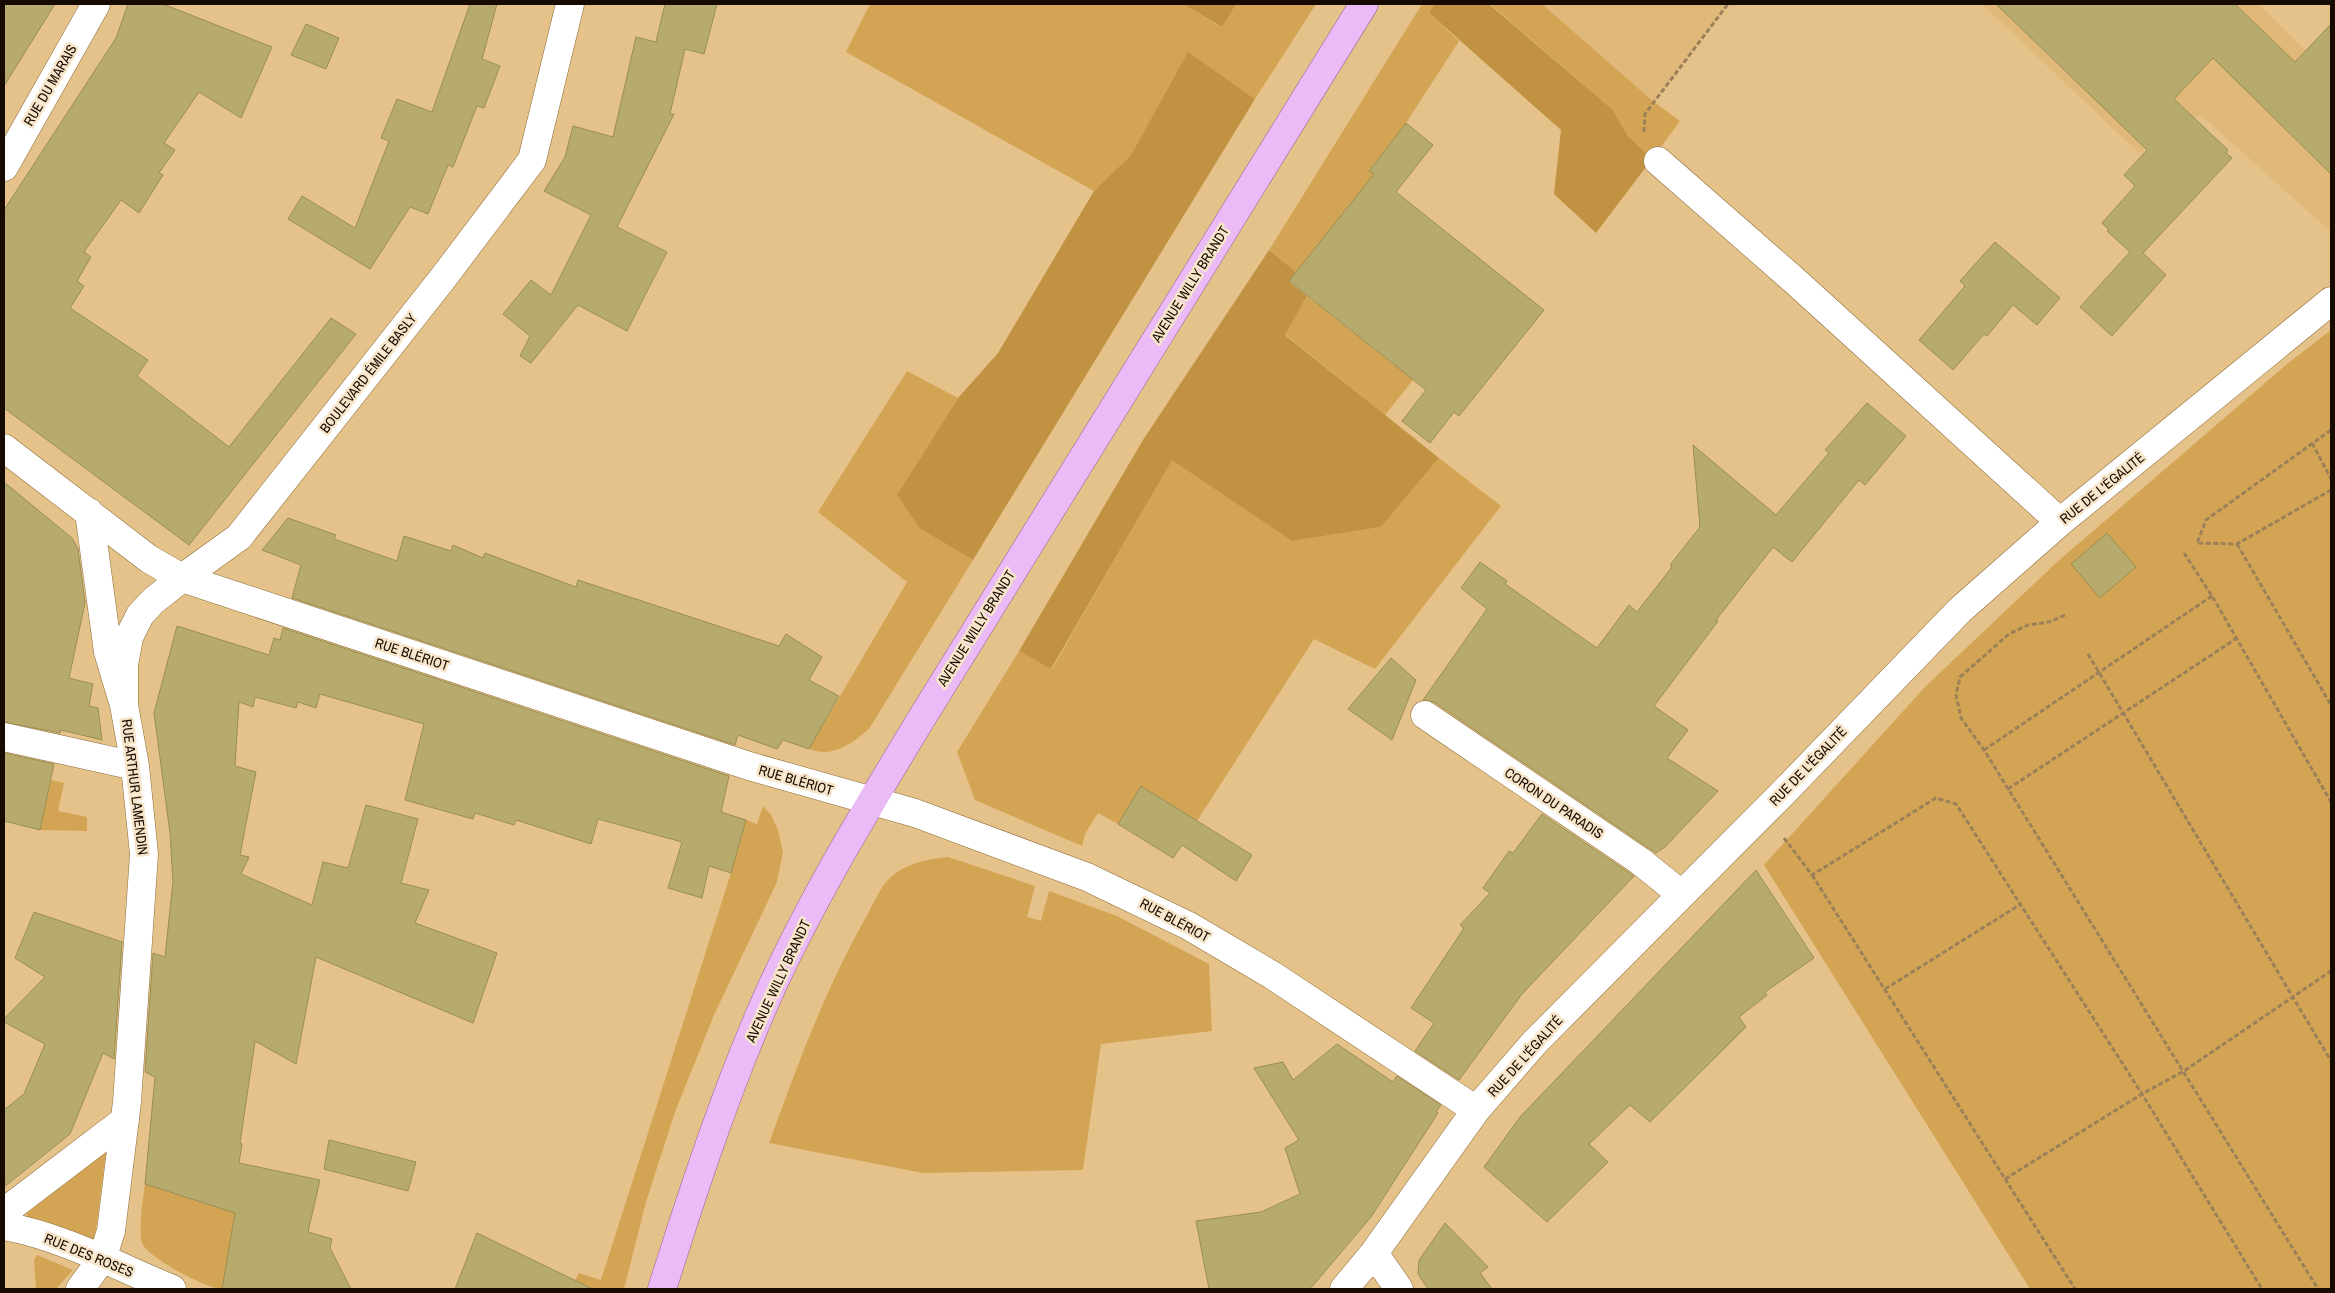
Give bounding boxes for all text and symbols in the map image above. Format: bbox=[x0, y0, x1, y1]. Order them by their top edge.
street label: RUE DU MARAIS bbox=[19, 41, 81, 129]
street label: AVENUE WILLY BRANDT bbox=[1146, 223, 1233, 346]
street label: BOULEVARD ÉMILE BASLY bbox=[316, 309, 421, 436]
street label: RUE DE L'ÉGALITÉ bbox=[2056, 448, 2148, 528]
street label: AVENUE WILLY BRANDT bbox=[932, 567, 1019, 690]
street label: RUE BLÉRIOT bbox=[373, 634, 451, 674]
street label: RUE ARTHUR LAMENDIN bbox=[118, 718, 152, 856]
street label: RUE DE L'ÉGALITÉ bbox=[1766, 722, 1850, 810]
street label: RUE BLÉRIOT bbox=[757, 761, 835, 799]
street label: CORON DU PARADIS bbox=[1501, 763, 1607, 843]
street label: RUE BLÉRIOT bbox=[1137, 894, 1213, 946]
street label: AVENUE WILLY BRANDT bbox=[741, 917, 814, 1046]
street label: RUE DE L'ÉGALITÉ bbox=[1484, 1011, 1566, 1101]
street label: RUE DES ROSES bbox=[42, 1229, 136, 1281]

